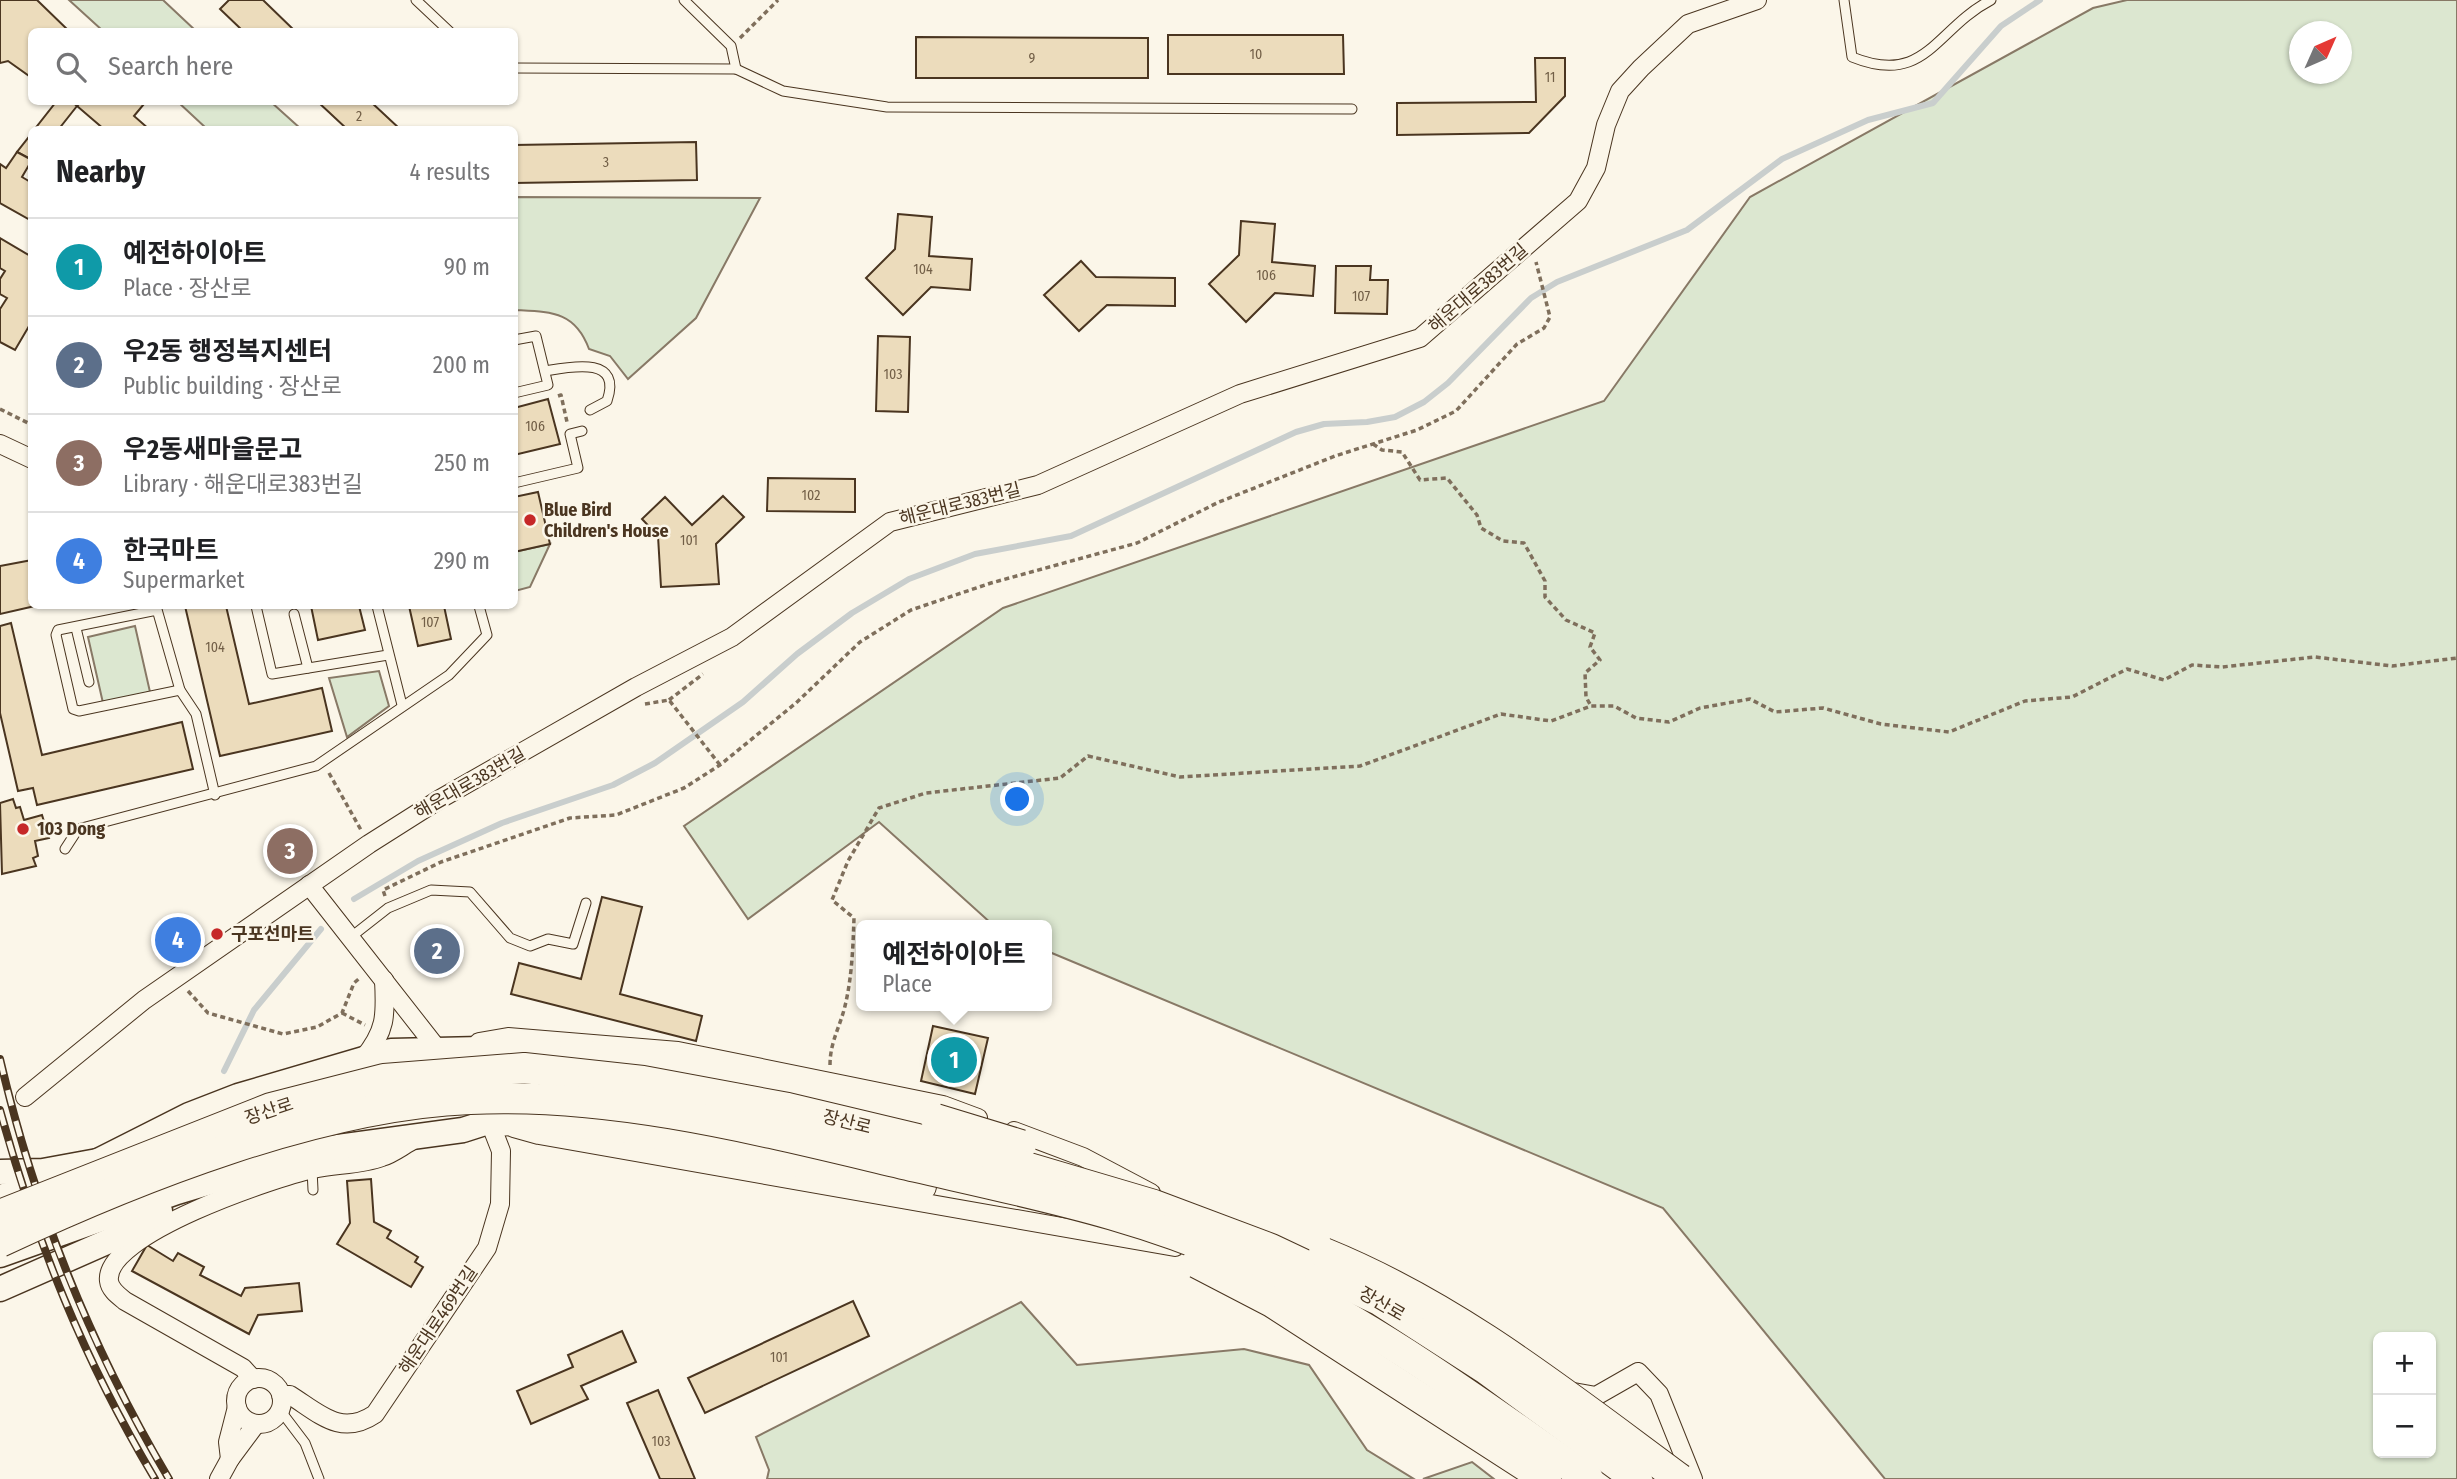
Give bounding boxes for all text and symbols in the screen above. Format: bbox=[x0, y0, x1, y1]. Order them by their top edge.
north arrow bbox=[2289, 21, 2352, 84]
search box bbox=[28, 28, 518, 105]
house number: 10 bbox=[1250, 46, 1262, 63]
icon: search bbox=[52, 48, 90, 86]
house number: 9 bbox=[1029, 50, 1036, 67]
text: Search here bbox=[108, 51, 233, 82]
house number: 11 bbox=[1545, 69, 1555, 86]
house number: 2 bbox=[356, 108, 362, 125]
text: Nearby bbox=[56, 154, 145, 190]
house number: 3 bbox=[603, 154, 609, 171]
text: 4 results bbox=[409, 158, 490, 186]
text: 예전하이아트 bbox=[123, 238, 267, 269]
street label: 해운대로383번길 bbox=[1424, 239, 1532, 337]
text: 1 bbox=[74, 253, 84, 281]
text: 90 m bbox=[444, 253, 490, 281]
house number: 104 bbox=[913, 261, 933, 278]
house number: 106 bbox=[1256, 267, 1276, 284]
text: Place · 장산로 bbox=[123, 274, 252, 302]
house number: 107 bbox=[1352, 288, 1370, 305]
text: 우2동 행정복지센터 bbox=[123, 336, 332, 367]
text: 2 bbox=[74, 351, 84, 379]
text: 200 m bbox=[433, 351, 490, 379]
house number: 103 bbox=[884, 366, 902, 383]
text: Public building · 장산로 bbox=[123, 372, 342, 400]
house number: 106 bbox=[525, 418, 545, 435]
text: 우2동새마을문고 bbox=[123, 434, 302, 465]
text: 3 bbox=[74, 449, 84, 477]
text: 250 m bbox=[434, 449, 490, 477]
text: Library · 해운대로383번길 bbox=[123, 470, 363, 498]
street label: 해운대로383번길 bbox=[897, 478, 1023, 530]
house number: 102 bbox=[802, 487, 820, 504]
place label: Blue Bird Children's House bbox=[544, 499, 669, 542]
marker: Blue Bird Children's House bbox=[522, 512, 538, 528]
house number: 101 bbox=[680, 532, 698, 549]
text: 한국마트 bbox=[123, 535, 219, 566]
text: 4 bbox=[73, 547, 85, 575]
text: 290 m bbox=[434, 547, 490, 575]
text: Supermarket bbox=[123, 566, 244, 594]
house number: 107 bbox=[421, 614, 439, 631]
house number: 104 bbox=[205, 639, 225, 656]
street label: 해운대로383번길 bbox=[411, 742, 529, 824]
your location bbox=[1000, 782, 1034, 816]
place label: 103 Dong bbox=[37, 818, 105, 840]
marker: 103 Dong bbox=[15, 821, 31, 837]
pin: 3 bbox=[267, 825, 313, 877]
pin: 4 bbox=[155, 914, 201, 966]
popup bbox=[856, 920, 1052, 1011]
place label: 구포선마트 bbox=[231, 923, 314, 945]
pin: 2 bbox=[414, 925, 460, 977]
marker: 구포선마트 bbox=[209, 926, 225, 942]
text: 예전하이아트 bbox=[882, 939, 1026, 970]
text: Place bbox=[882, 970, 932, 998]
pin: 1 bbox=[931, 1034, 977, 1086]
street label: 장산로 bbox=[242, 1093, 296, 1129]
street label: 장산로 bbox=[820, 1105, 874, 1139]
street label: 해운대로469번길 bbox=[394, 1262, 482, 1378]
street label: 장산로 bbox=[1355, 1282, 1409, 1326]
map controls bbox=[2373, 1332, 2436, 1458]
button: + bbox=[2373, 1332, 2436, 1395]
house number: 101 bbox=[770, 1349, 788, 1366]
button: − bbox=[2373, 1395, 2436, 1458]
house number: 103 bbox=[652, 1433, 670, 1450]

